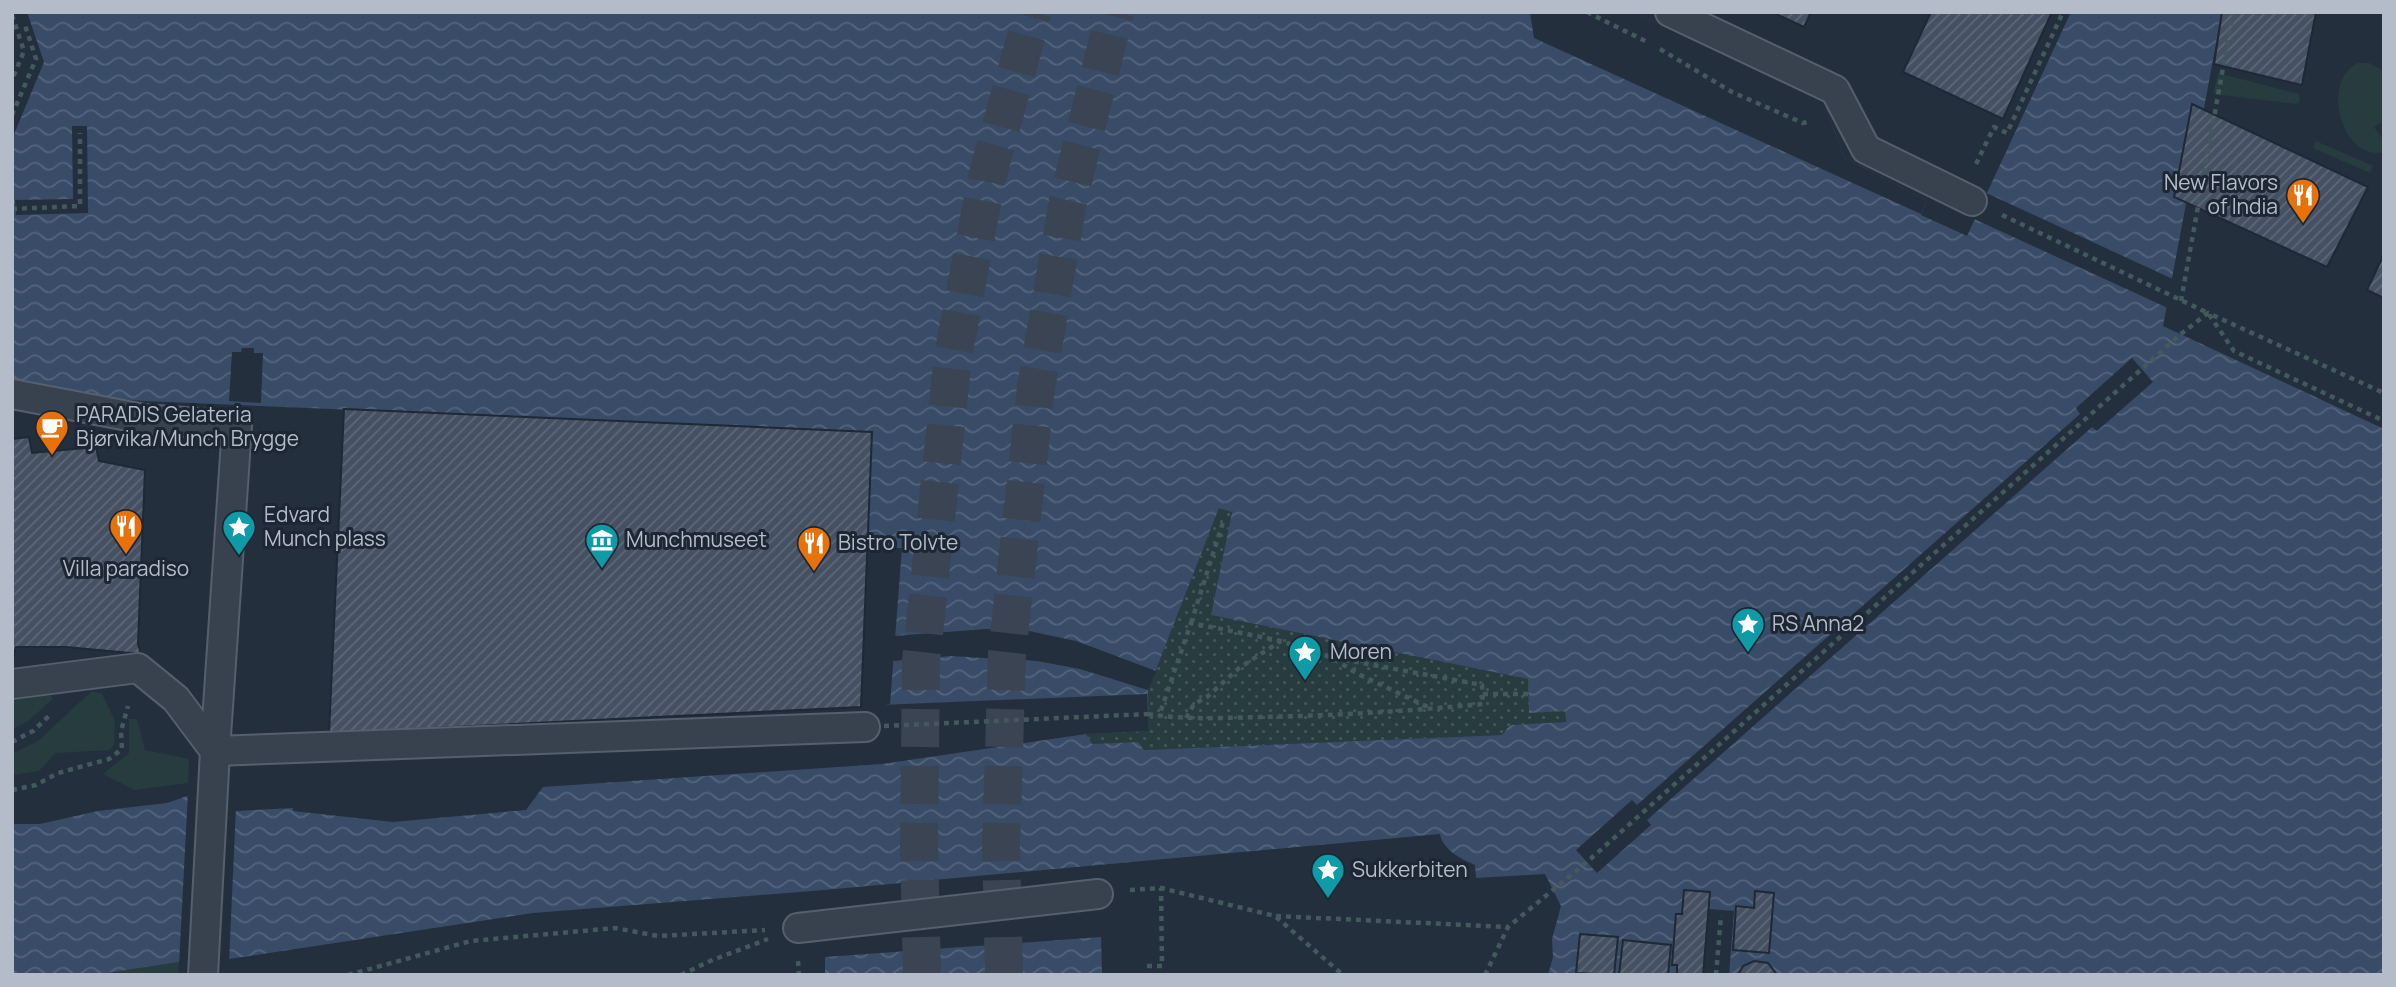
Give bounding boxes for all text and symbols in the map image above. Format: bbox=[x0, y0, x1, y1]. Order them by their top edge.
place label: New Flavors of India bbox=[2164, 168, 2278, 220]
restaurant icon: New Flavors of India bbox=[2284, 176, 2322, 225]
place label: PARADIS Gelateria Bjørvika/Munch Brygge bbox=[76, 400, 299, 452]
cafe icon: PARADIS Gelateria Bjørvika/Munch Brygge bbox=[33, 408, 71, 457]
place label: Edvard Munch plass bbox=[264, 500, 386, 552]
restaurant icon: Villa paradiso bbox=[107, 507, 145, 556]
place icon: Edvard Munch plass bbox=[220, 508, 258, 557]
museum icon: Munchmuseet bbox=[583, 521, 621, 570]
restaurant icon: Bistro Tolvte bbox=[795, 524, 833, 573]
place label: Munchmuseet bbox=[626, 525, 767, 553]
place label: Bistro Tolvte bbox=[838, 528, 958, 556]
place label: Villa paradiso bbox=[63, 554, 189, 582]
place icon: RS Anna2 bbox=[1729, 605, 1767, 654]
place label: RS Anna2 bbox=[1772, 609, 1864, 637]
place icon: Moren bbox=[1286, 633, 1324, 682]
place label: Moren bbox=[1330, 637, 1392, 665]
place icon: Sukkerbiten bbox=[1309, 851, 1347, 900]
place label: Sukkerbiten bbox=[1352, 855, 1468, 883]

